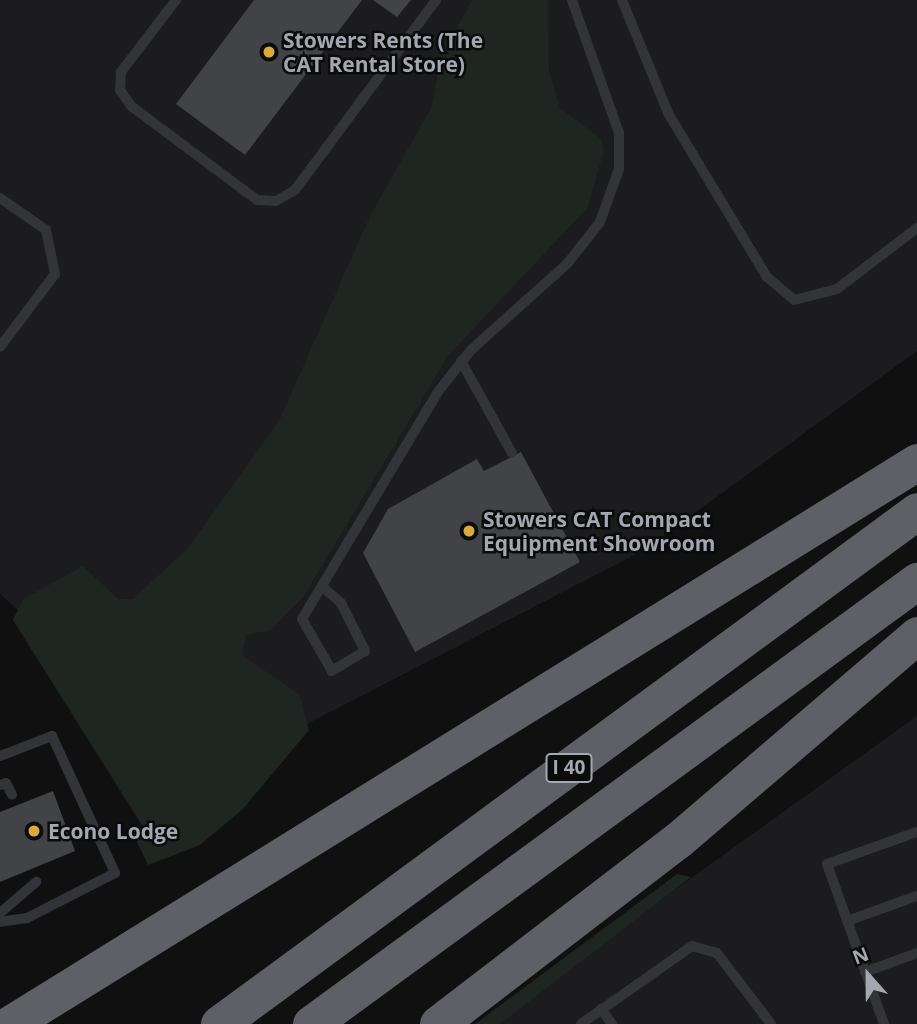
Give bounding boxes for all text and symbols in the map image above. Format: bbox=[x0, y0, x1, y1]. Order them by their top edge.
place label: Stowers Rents (The CAT Rental Store) bbox=[283, 27, 483, 77]
marker: Stowers Rents (The CAT Rental Store) bbox=[261, 44, 277, 60]
place label: Stowers CAT Compact Equipment Showroom bbox=[483, 506, 715, 556]
marker: Stowers CAT Compact Equipment Showroom bbox=[461, 523, 477, 539]
road number: I 40 bbox=[544, 752, 594, 783]
place label: Econo Lodge bbox=[48, 818, 178, 844]
marker: Econo Lodge bbox=[26, 823, 42, 839]
north arrow bbox=[833, 940, 903, 1010]
text: N bbox=[849, 940, 872, 970]

